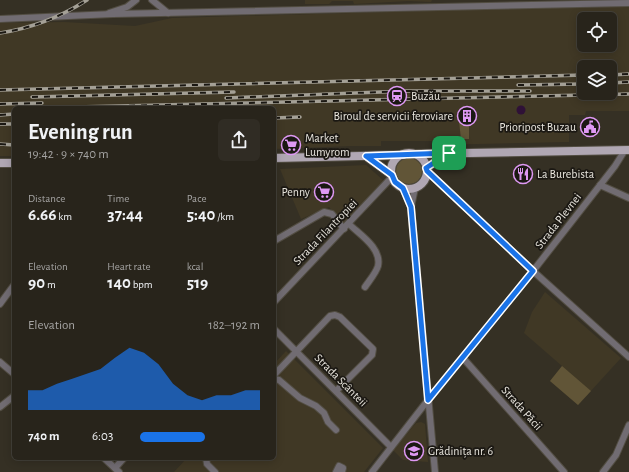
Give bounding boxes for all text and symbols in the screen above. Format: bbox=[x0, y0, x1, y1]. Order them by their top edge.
map controls bbox=[577, 12, 617, 100]
button: locate bbox=[577, 12, 617, 52]
button: layers bbox=[577, 60, 617, 100]
station icon: Buzău bbox=[386, 85, 408, 107]
place label: Buzău bbox=[411, 90, 440, 102]
building icon: Biroul de servicii feroviare bbox=[456, 105, 478, 127]
place label: Biroul de servicii feroviare bbox=[333, 110, 453, 122]
public building icon: Prioripost Buzau bbox=[579, 116, 601, 138]
button: share bbox=[218, 119, 260, 161]
text: Evening run bbox=[28, 121, 133, 143]
place label: Prioripost Buzau bbox=[499, 121, 576, 133]
place label: Market Lumyrom bbox=[305, 132, 350, 159]
supermarket icon: Market Lumyrom bbox=[280, 134, 302, 156]
pin bbox=[432, 136, 466, 170]
icon: arrive bbox=[438, 142, 460, 164]
text: 19:42 · 9 × 740 m bbox=[28, 148, 109, 161]
restaurant icon: La Burebista bbox=[512, 163, 534, 185]
place label: La Burebista bbox=[537, 168, 595, 180]
supermarket icon: Penny bbox=[313, 181, 335, 203]
place label: Penny bbox=[282, 186, 310, 199]
street label: Strada Plevnei bbox=[533, 191, 583, 251]
text: Distance bbox=[28, 193, 65, 204]
text: Time bbox=[107, 193, 129, 204]
text: Pace bbox=[187, 193, 206, 204]
street label: Strada Filantropiei bbox=[291, 197, 359, 267]
text: 6.66 bbox=[28, 206, 57, 223]
text: 37:44 bbox=[107, 206, 143, 223]
text: 5:40 bbox=[187, 206, 215, 223]
text: km bbox=[57, 211, 72, 222]
text: /km bbox=[215, 211, 234, 222]
text: Elevation bbox=[28, 261, 68, 272]
text: Heart rate bbox=[107, 261, 151, 272]
text: kcal bbox=[187, 261, 203, 272]
text: 90 bbox=[28, 274, 45, 291]
text: 140 bbox=[107, 274, 131, 291]
text: 519 bbox=[187, 274, 208, 291]
text: m bbox=[45, 279, 56, 290]
text: bpm bbox=[131, 279, 153, 290]
text: Elevation bbox=[28, 319, 75, 332]
text: 182–192 m bbox=[208, 319, 260, 332]
street label: Strada Scânteii bbox=[312, 351, 370, 409]
street label: Strada Păcii bbox=[499, 384, 545, 432]
text: 740 m bbox=[28, 430, 59, 443]
text: 6:03 bbox=[92, 430, 113, 443]
school or university icon: Grădinița nr. 6 bbox=[403, 440, 425, 462]
place label: Grădinița nr. 6 bbox=[428, 445, 493, 459]

